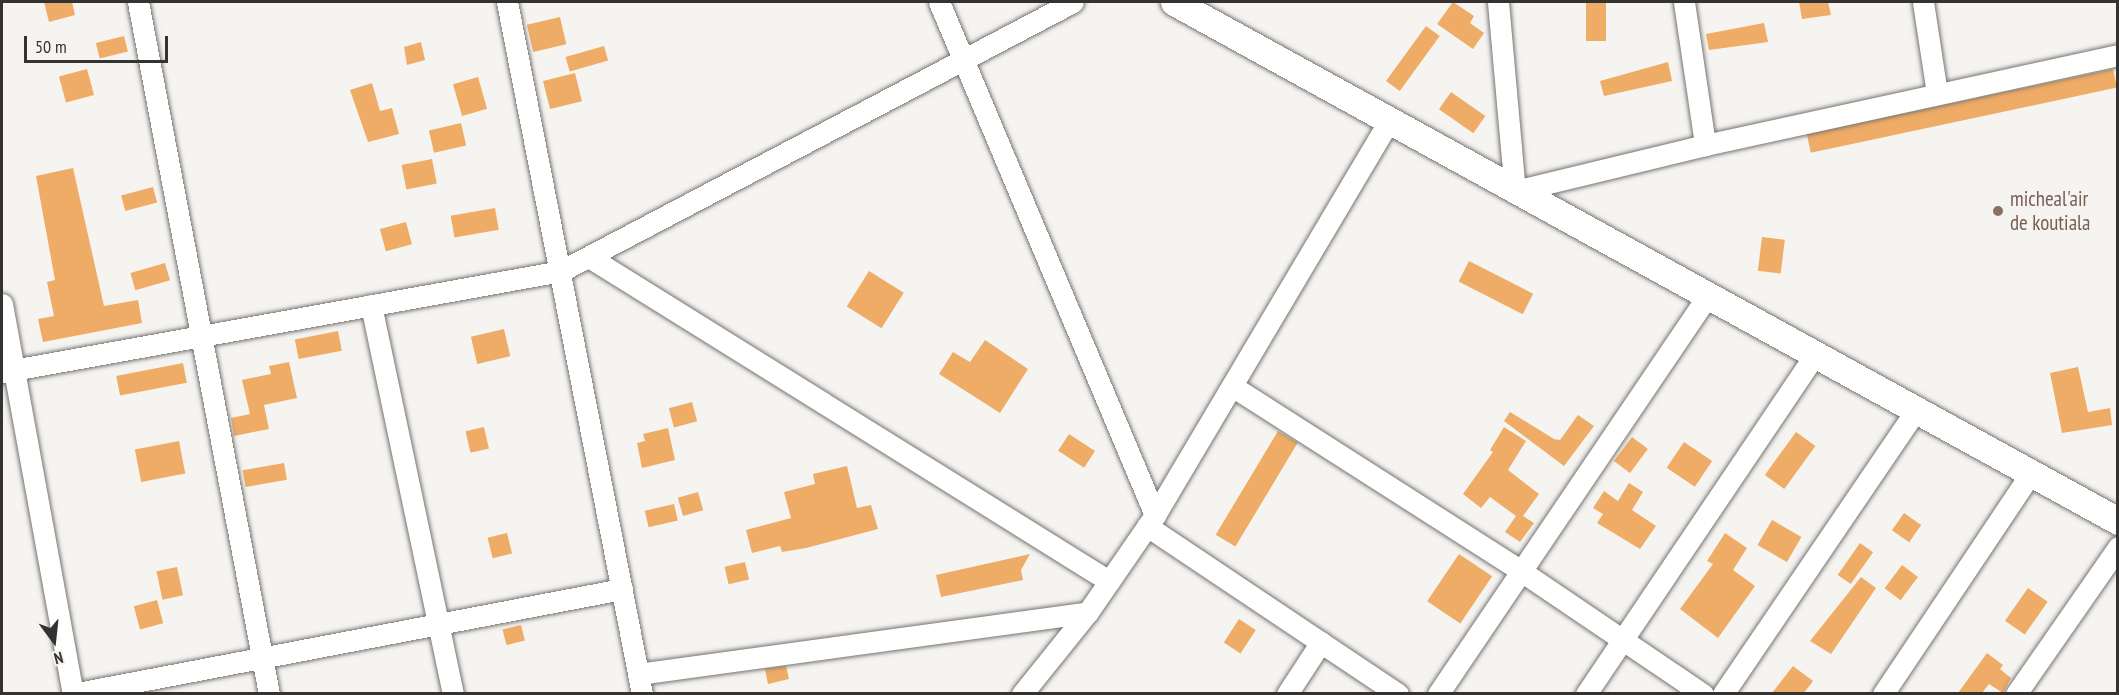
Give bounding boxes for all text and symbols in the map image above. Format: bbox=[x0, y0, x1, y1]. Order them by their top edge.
scale bar bbox=[27, 24, 171, 62]
text: 50 m bbox=[35, 35, 67, 58]
place label: micheal'air de koutiala bbox=[2010, 186, 2090, 236]
marker: micheal'air de koutiala bbox=[1991, 204, 2005, 218]
north arrow bbox=[24, 611, 84, 671]
text: N bbox=[52, 648, 65, 669]

